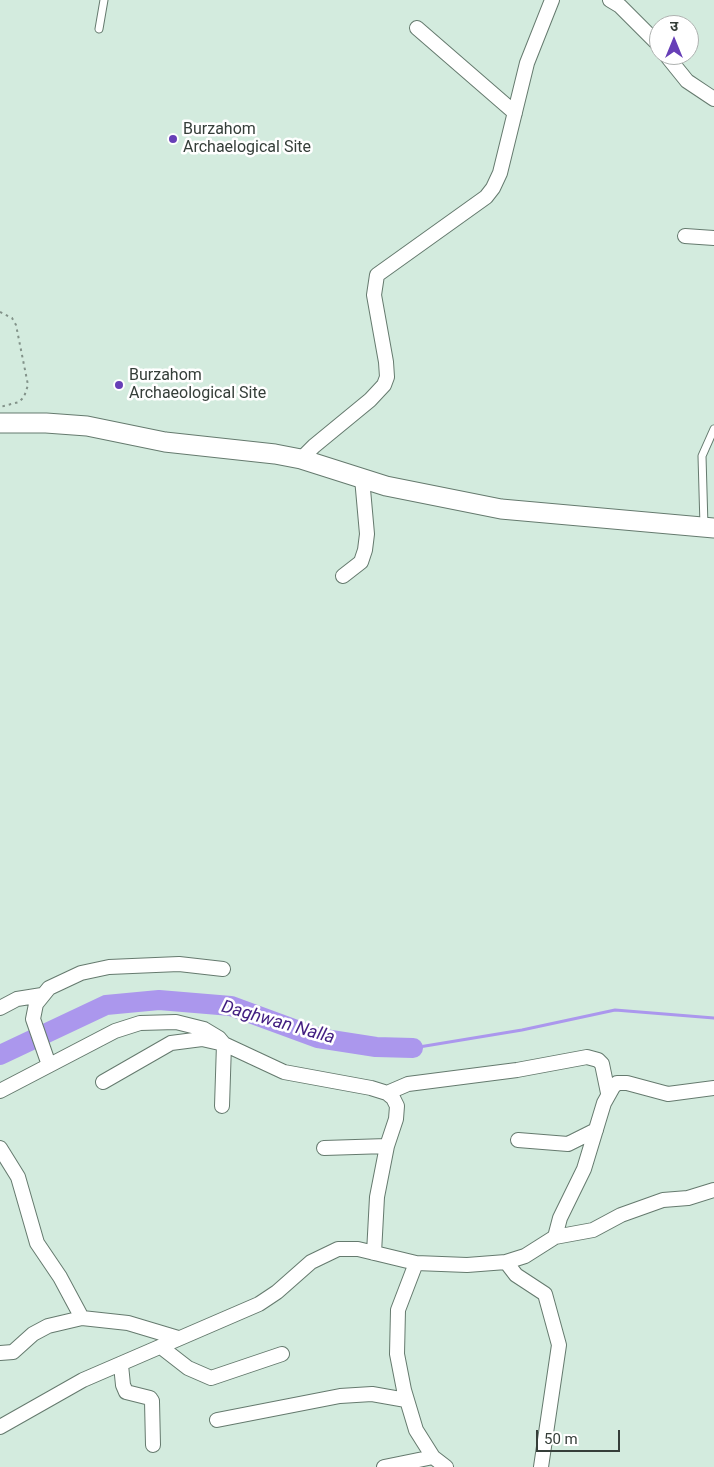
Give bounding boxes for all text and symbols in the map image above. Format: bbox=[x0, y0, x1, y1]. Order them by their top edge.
north arrow bbox=[649, 15, 699, 65]
text: उ bbox=[670, 18, 678, 34]
place label: Burzahom Archaelogical Site bbox=[183, 120, 311, 158]
marker: Burzahom Archaelogical Site bbox=[167, 133, 179, 145]
place label: Burzahom Archaeological Site bbox=[129, 366, 266, 404]
marker: Burzahom Archaeological Site bbox=[113, 379, 125, 391]
water label: Daghwan Nalla bbox=[219, 996, 337, 1050]
scale bar bbox=[539, 1420, 623, 1452]
text: 50 m bbox=[544, 1430, 578, 1448]

